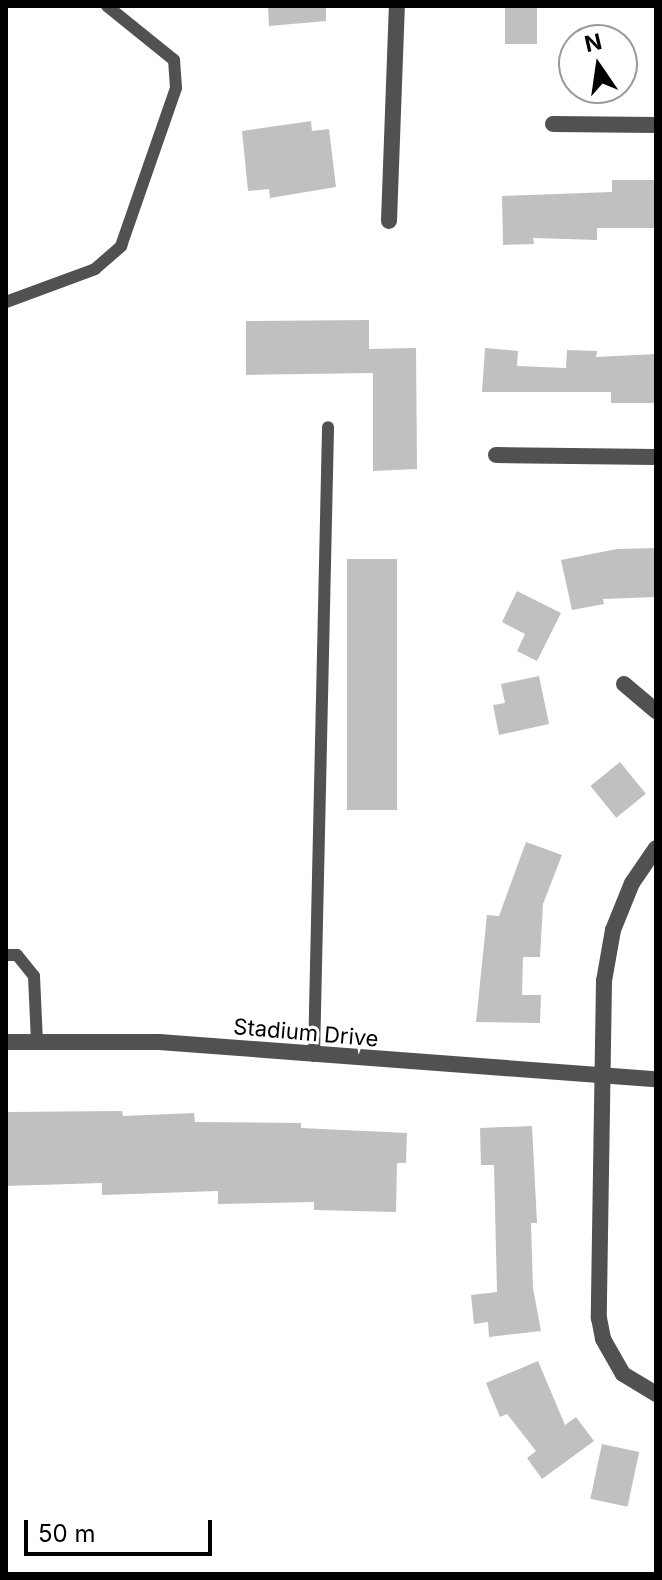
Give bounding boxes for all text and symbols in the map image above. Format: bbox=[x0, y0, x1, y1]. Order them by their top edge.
north arrow bbox=[558, 24, 638, 104]
text: N bbox=[582, 28, 604, 57]
street label: Stadium Drive bbox=[232, 1014, 380, 1052]
scale bar bbox=[28, 1504, 216, 1554]
text: 50 m bbox=[38, 1519, 96, 1548]

